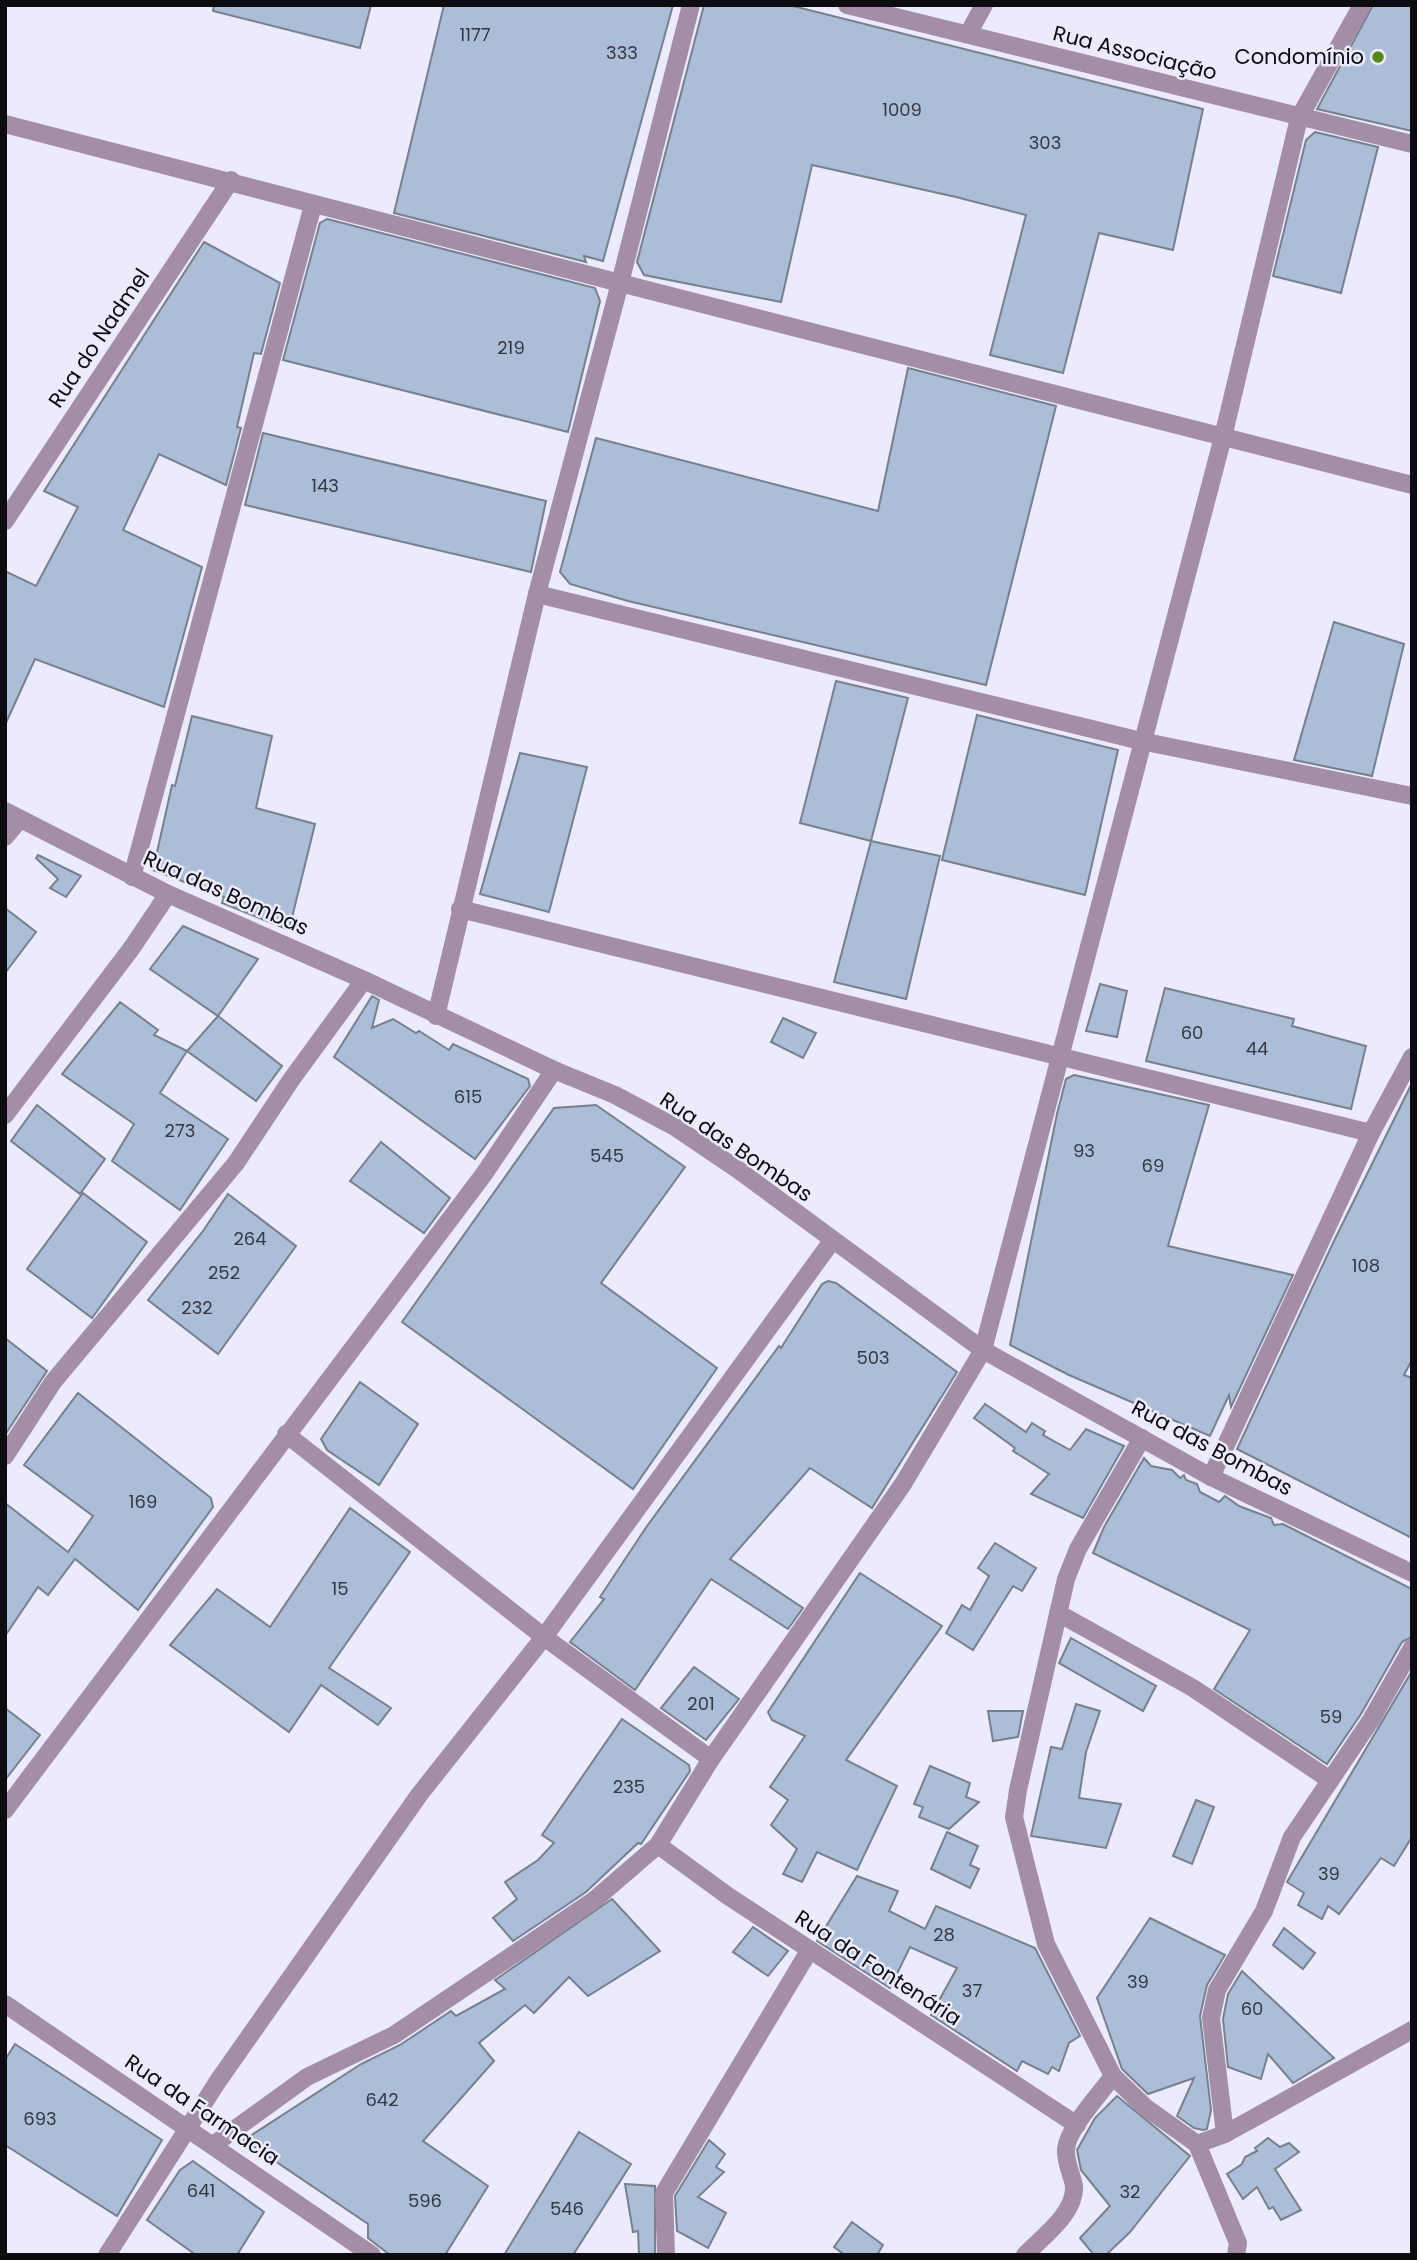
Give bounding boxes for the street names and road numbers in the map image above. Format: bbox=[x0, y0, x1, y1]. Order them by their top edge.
street label: Rua Associação bbox=[1050, 18, 1220, 87]
street label: Rua do Nadmel bbox=[41, 262, 156, 413]
street label: Rua das Bombas bbox=[139, 843, 314, 942]
street label: Rua das Bombas bbox=[654, 1085, 818, 1208]
street label: Rua das Bombas bbox=[1127, 1393, 1298, 1502]
street label: Rua da Fontenária bbox=[789, 1903, 967, 2032]
street label: Rua da Farmacia bbox=[119, 2047, 285, 2172]

